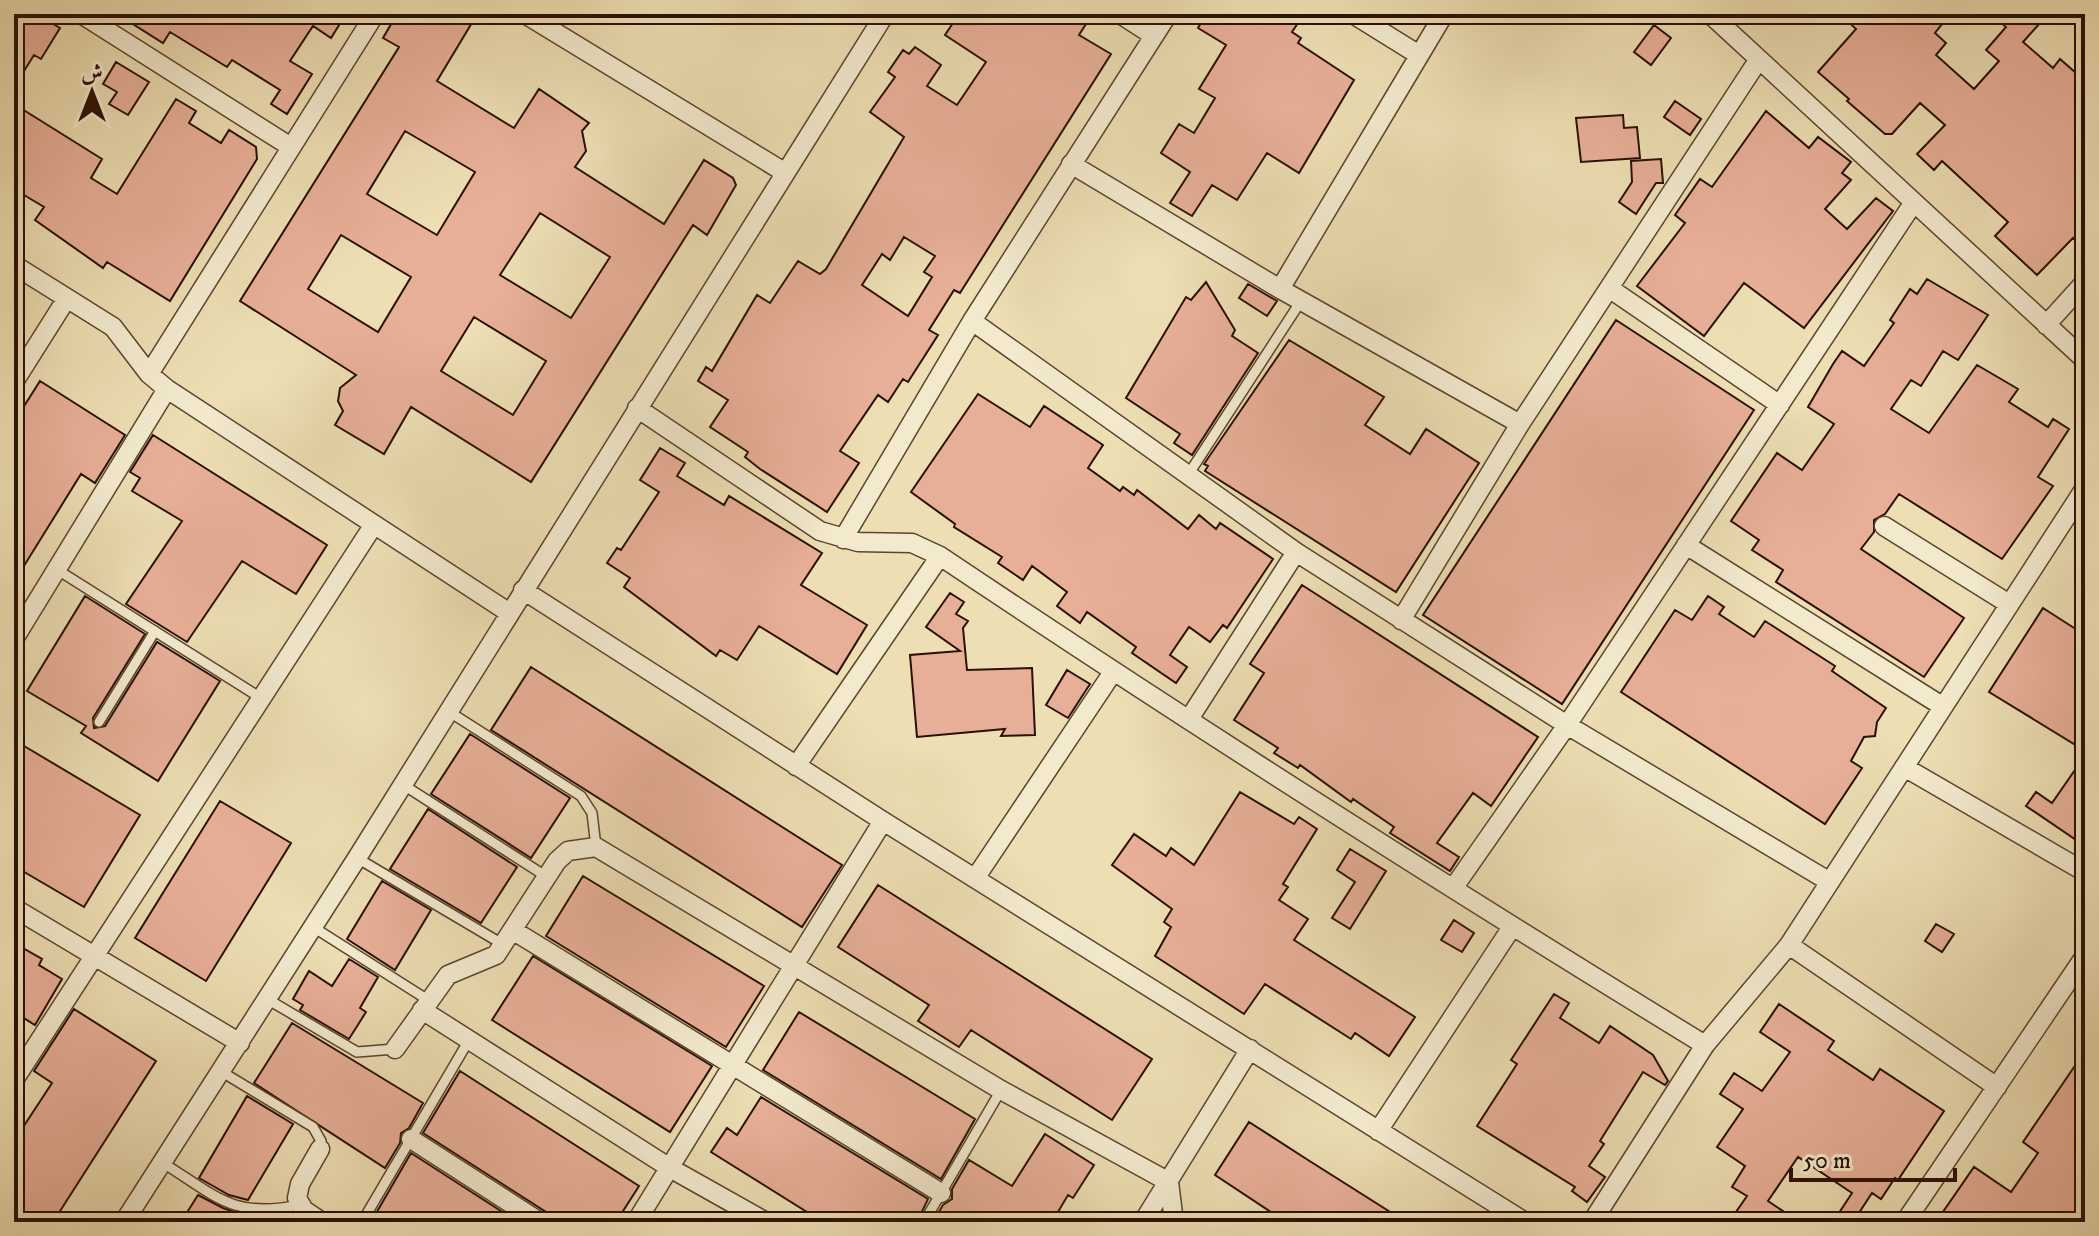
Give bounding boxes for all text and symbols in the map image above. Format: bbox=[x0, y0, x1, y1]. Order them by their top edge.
north arrow bbox=[52, 52, 132, 132]
text: ش bbox=[81, 60, 103, 87]
scale bar bbox=[1791, 1132, 1955, 1182]
text: 50 m bbox=[1803, 1146, 1851, 1176]

